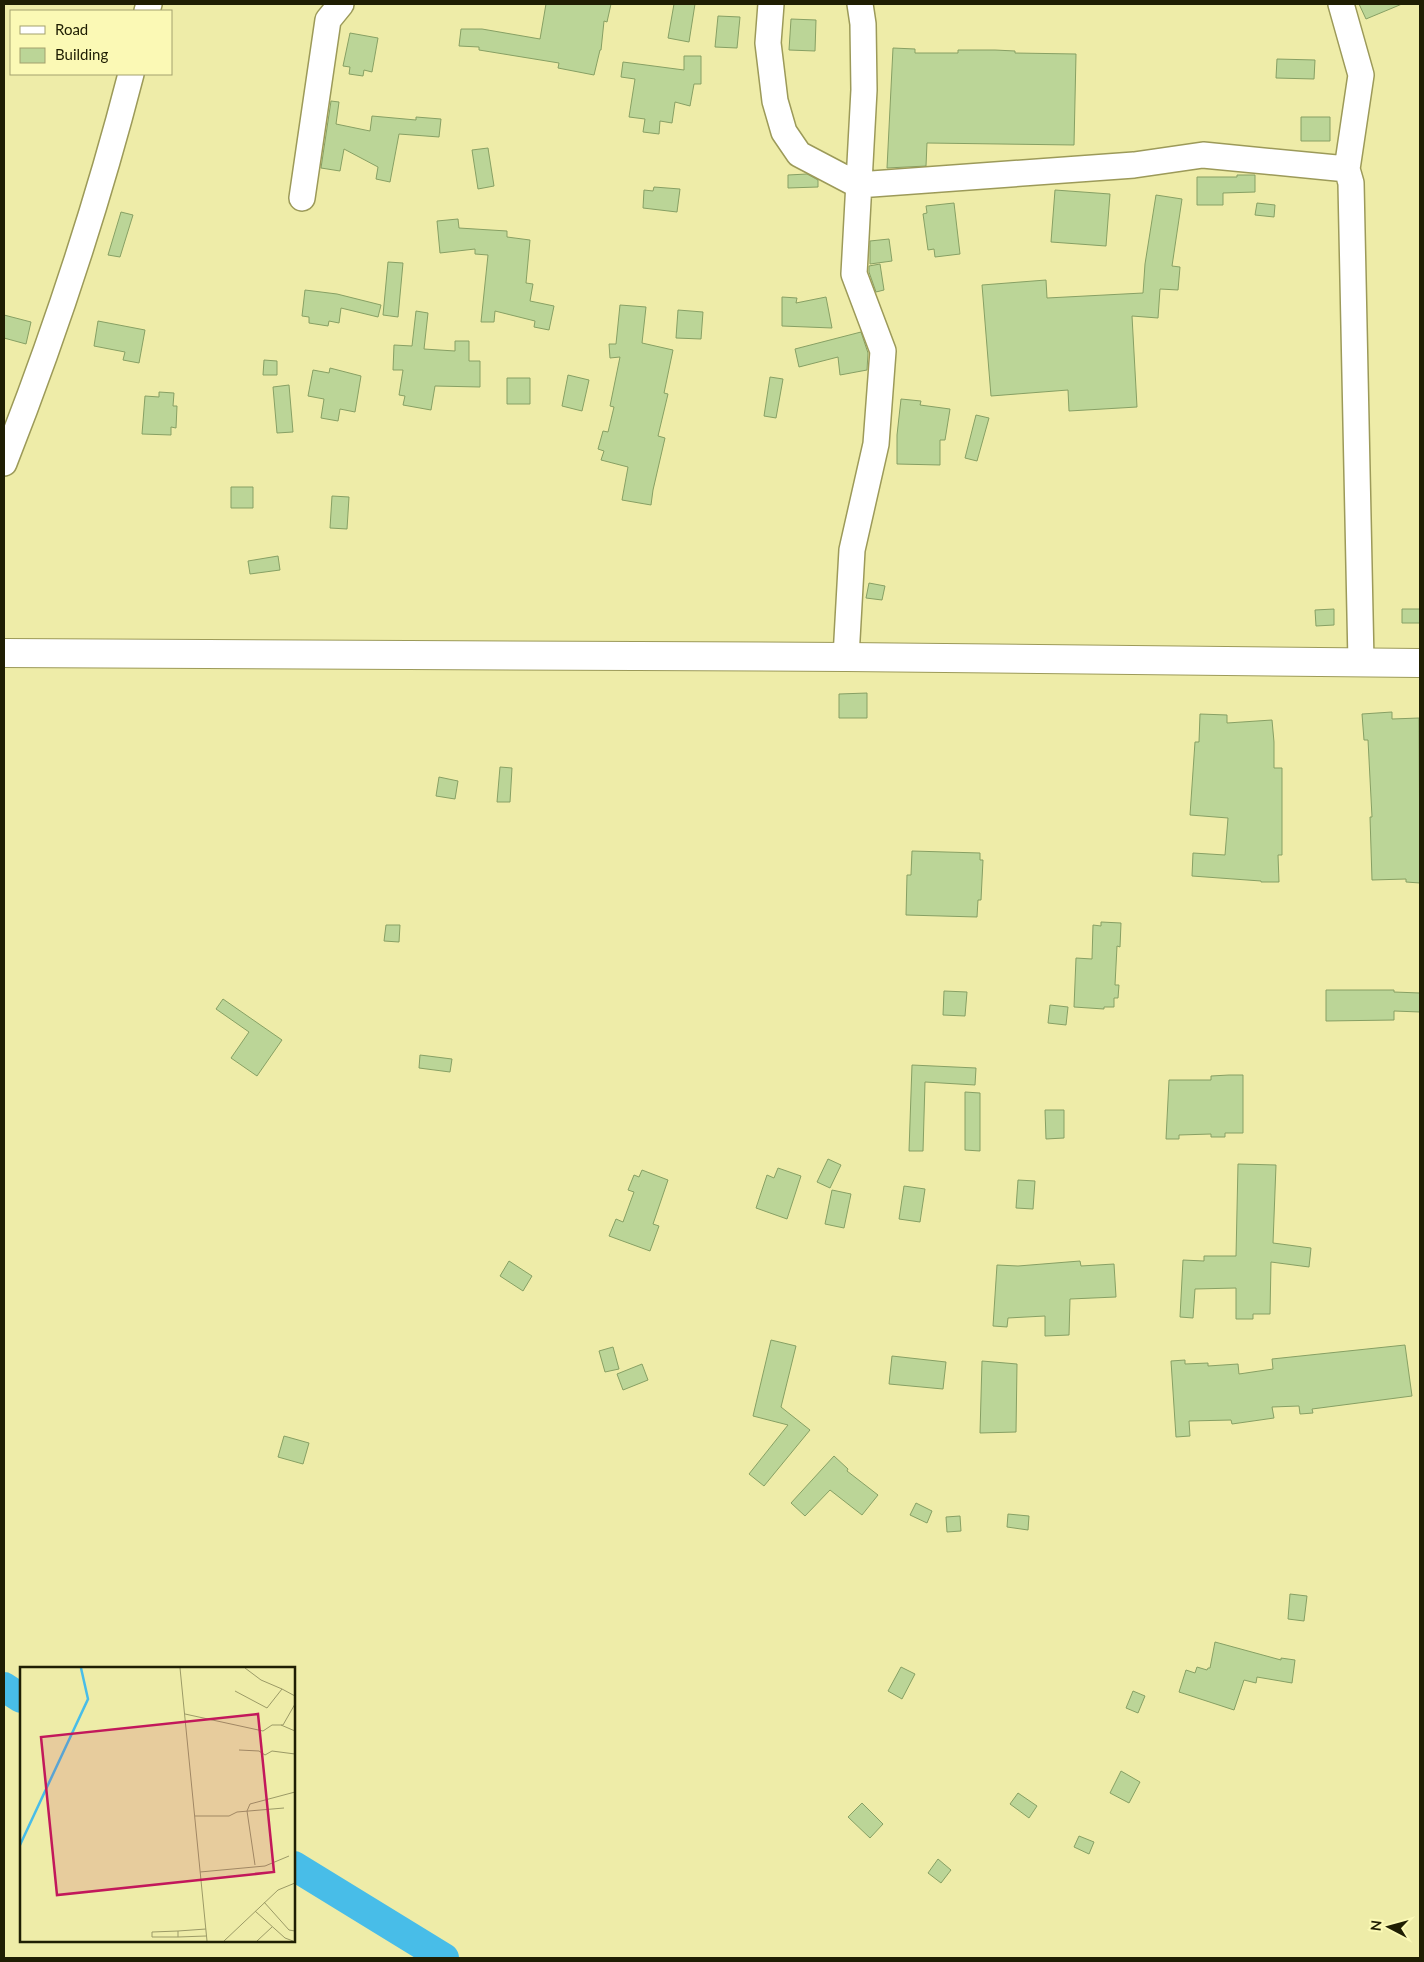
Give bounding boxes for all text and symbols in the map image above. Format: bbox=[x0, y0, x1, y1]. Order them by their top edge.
legend bbox=[10, 10, 172, 75]
text: Road bbox=[55, 20, 88, 38]
text: Building bbox=[55, 45, 108, 63]
inset map bbox=[20, 1667, 295, 1942]
north arrow bbox=[1364, 1902, 1414, 1952]
text: N bbox=[1367, 1919, 1385, 1932]

